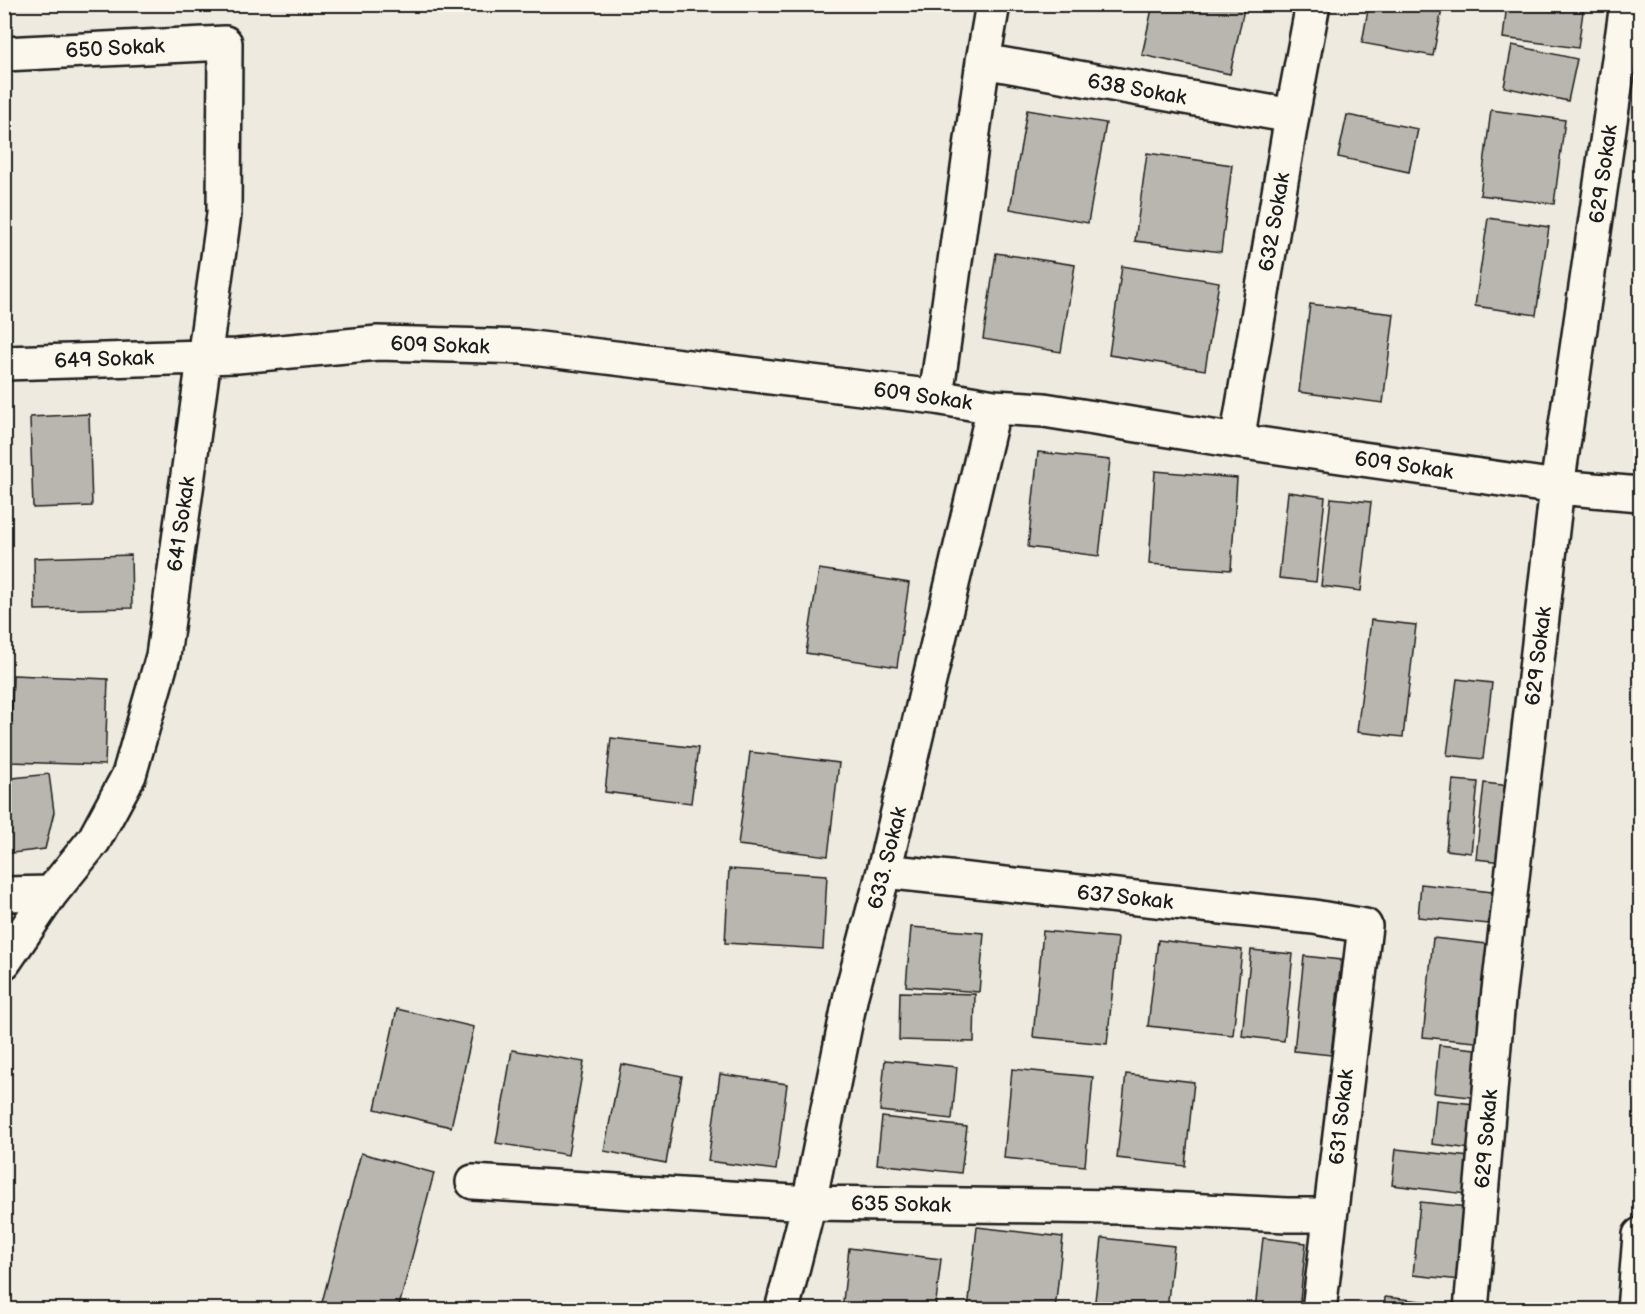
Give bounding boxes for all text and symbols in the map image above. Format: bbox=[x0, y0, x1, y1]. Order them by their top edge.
street label: 650 Sokak bbox=[65, 33, 166, 64]
street label: 638 Sokak bbox=[1086, 69, 1189, 111]
street label: 629 Sokak bbox=[1584, 122, 1623, 225]
street label: 632 Sokak bbox=[1253, 170, 1296, 274]
street label: 609 Sokak bbox=[390, 331, 491, 360]
street label: 649 Sokak bbox=[54, 345, 155, 374]
street label: 609 Sokak bbox=[872, 377, 975, 416]
street label: 609 Sokak bbox=[1353, 446, 1456, 485]
street label: 641 Sokak bbox=[162, 474, 201, 573]
street label: 629 Sokak bbox=[1520, 605, 1557, 707]
street label: 633. Sokak bbox=[863, 804, 912, 912]
street label: 637 Sokak bbox=[1076, 880, 1175, 915]
street label: 631 Sokak bbox=[1324, 1067, 1359, 1166]
street label: 629 Sokak bbox=[1470, 1088, 1503, 1190]
street label: 635 Sokak bbox=[851, 1191, 952, 1218]

